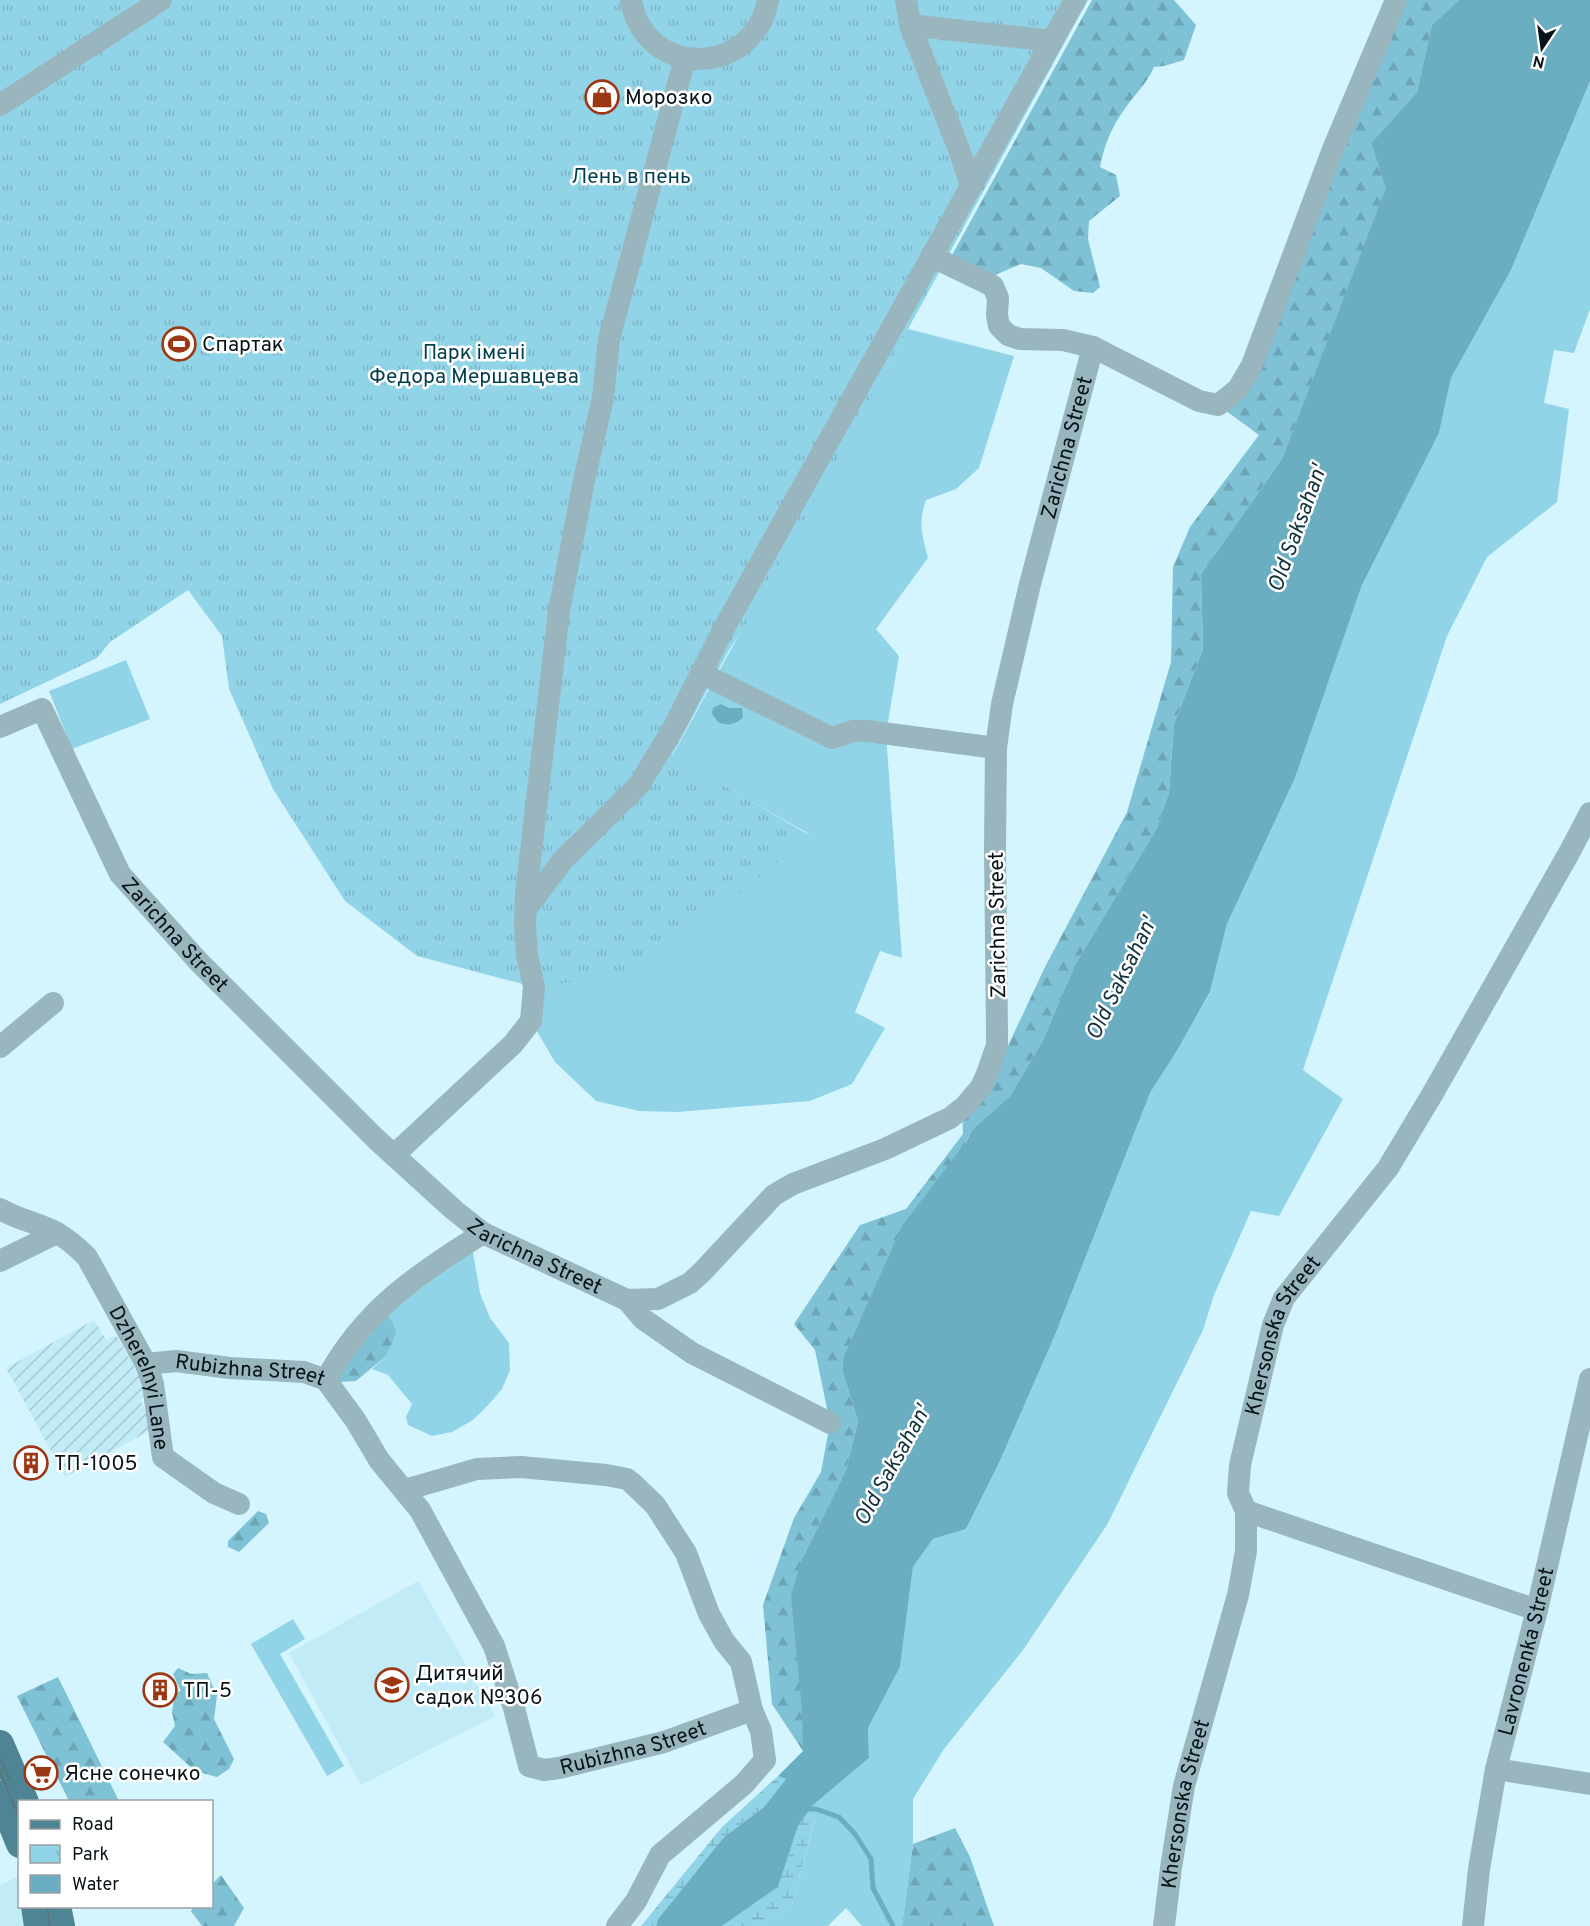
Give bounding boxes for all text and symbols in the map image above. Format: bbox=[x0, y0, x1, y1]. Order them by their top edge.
north arrow bbox=[1512, 18, 1572, 78]
text: N bbox=[1531, 50, 1547, 72]
shop icon: Морозко bbox=[584, 79, 620, 115]
place label: Морозко bbox=[625, 85, 712, 112]
park label: Лень в пень bbox=[571, 164, 691, 191]
sports icon: Спартак bbox=[161, 326, 197, 362]
place label: Спартак bbox=[202, 332, 284, 359]
park label: Парк імені Федора Мершавцева bbox=[369, 340, 579, 391]
street label: Zarichna Street bbox=[1036, 373, 1100, 522]
water label: Old Saksahan' bbox=[1263, 459, 1335, 596]
street label: Zarichna Street bbox=[984, 851, 1013, 999]
street label: Zarichna Street bbox=[114, 872, 234, 999]
water label: Old Saksahan' bbox=[1081, 911, 1165, 1045]
street label: Zarichna Street bbox=[461, 1213, 606, 1301]
street label: Khersonska Street bbox=[1240, 1251, 1328, 1419]
street label: Dzherelnyi Lane bbox=[102, 1301, 174, 1452]
street label: Rubizhna Street bbox=[173, 1349, 329, 1394]
water label: Old Saksahan' bbox=[849, 1399, 938, 1531]
building icon: ТП-1005 bbox=[13, 1445, 49, 1481]
place label: ТП-1005 bbox=[54, 1451, 138, 1478]
street label: Lavronenka Street bbox=[1493, 1565, 1561, 1739]
place label: Дитячий садок №306 bbox=[415, 1661, 543, 1712]
school or university icon: Дитячий садок №306 bbox=[374, 1667, 410, 1703]
building icon: ТП-5 bbox=[142, 1672, 178, 1708]
place label: ТП-5 bbox=[183, 1678, 232, 1705]
street label: Rubizhna Street bbox=[557, 1716, 710, 1782]
street label: Khersonska Street bbox=[1157, 1716, 1217, 1891]
supermarket icon: Ясне сонечко bbox=[23, 1755, 59, 1791]
place label: Ясне сонечко bbox=[64, 1761, 200, 1788]
legend bbox=[18, 1800, 213, 1908]
text: Road bbox=[72, 1814, 114, 1837]
text: Park bbox=[72, 1844, 109, 1867]
text: Water bbox=[72, 1874, 119, 1897]

